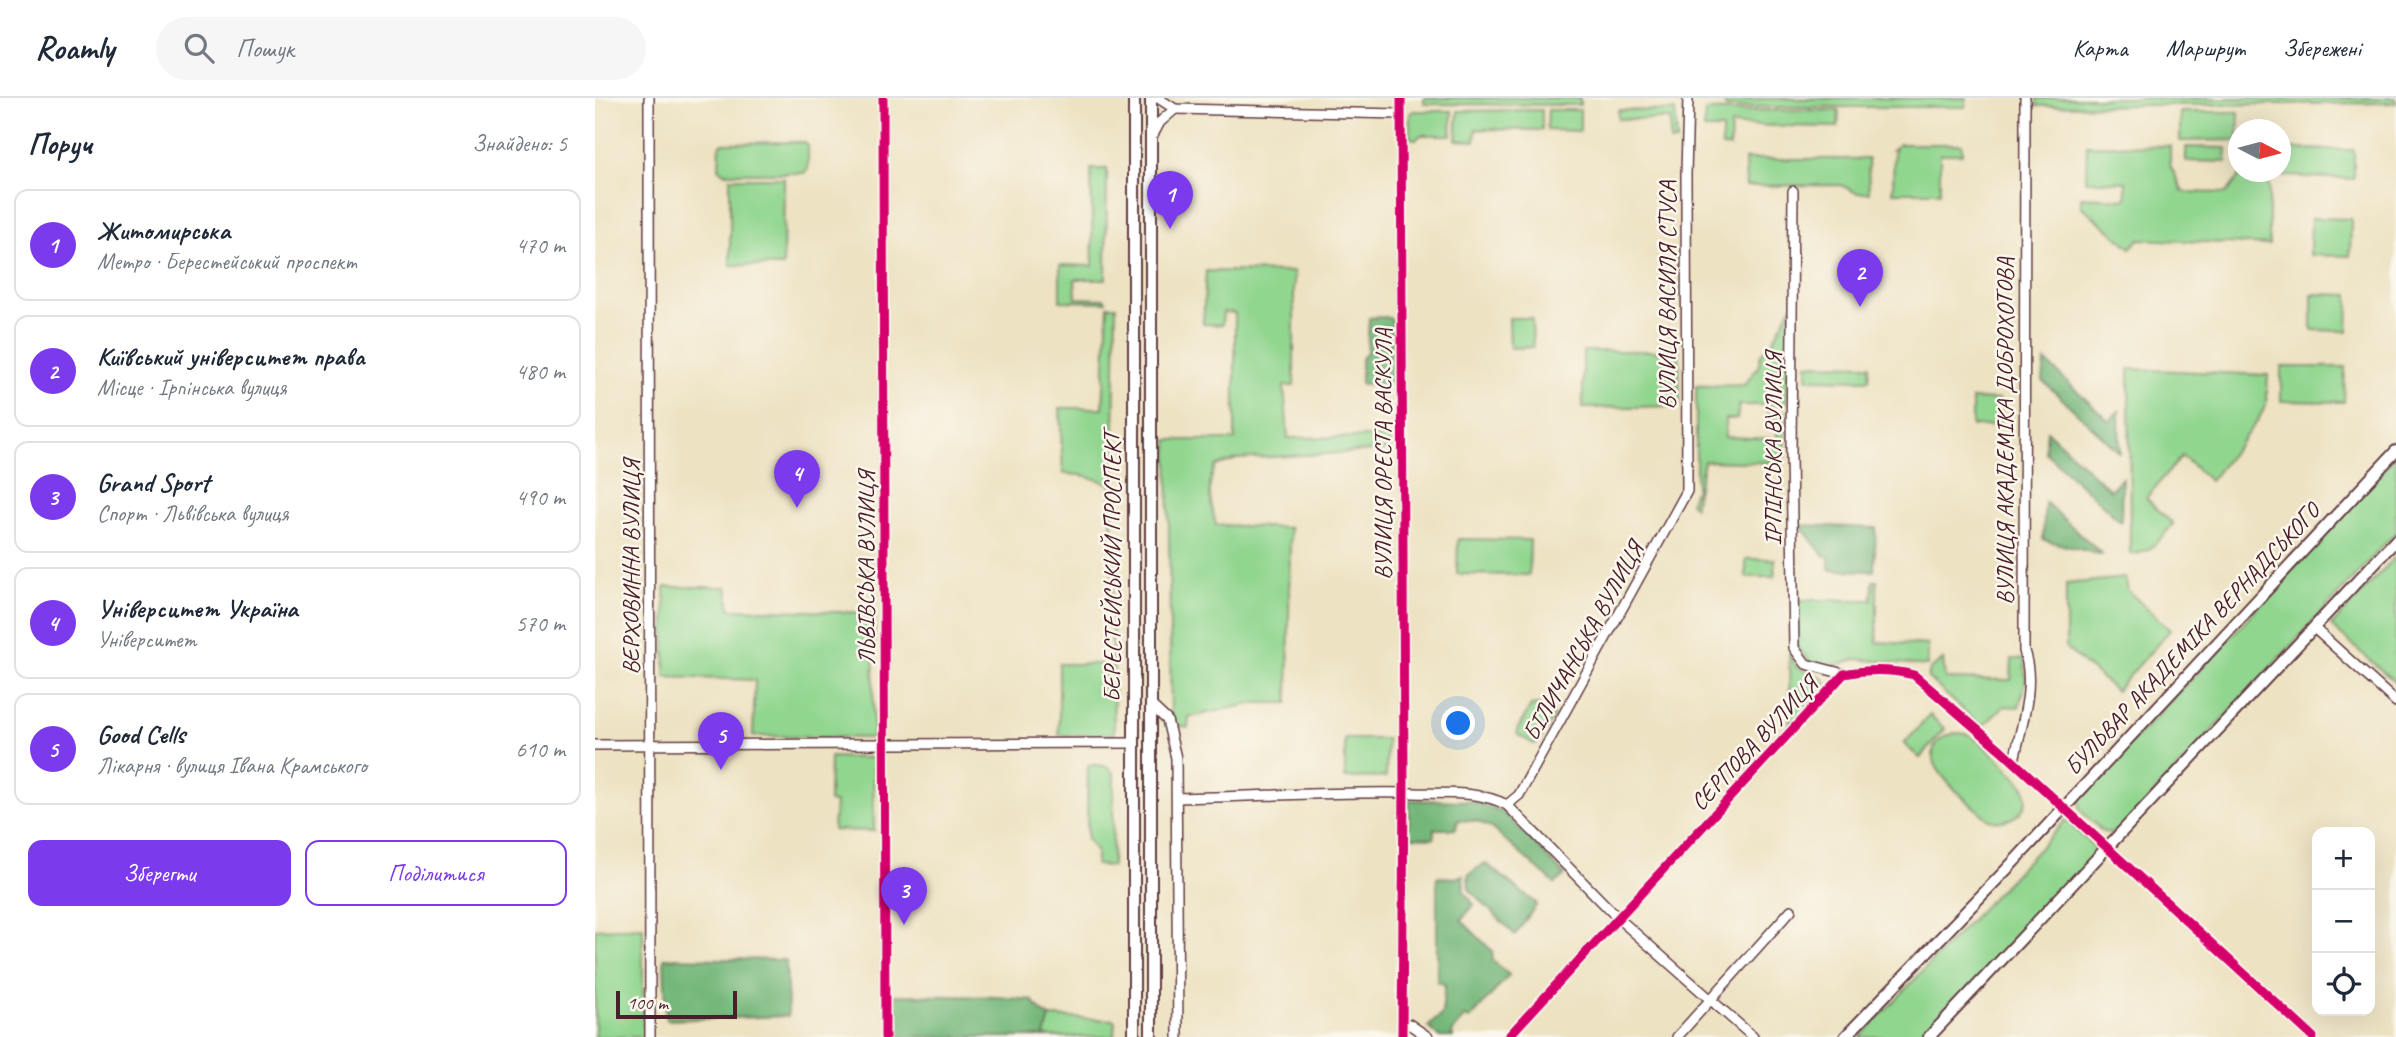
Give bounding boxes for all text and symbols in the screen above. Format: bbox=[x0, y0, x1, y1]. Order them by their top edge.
search box bbox=[156, 17, 646, 80]
text: Roamly bbox=[35, 27, 114, 69]
icon: search bbox=[180, 29, 218, 67]
text: Пошук bbox=[236, 32, 294, 65]
text: Карта bbox=[2073, 33, 2128, 63]
text: Маршрут bbox=[2166, 33, 2245, 63]
text: Збережені bbox=[2283, 33, 2361, 63]
north arrow bbox=[2228, 119, 2291, 182]
text: Поруч bbox=[28, 125, 92, 163]
text: Знайдено: 5 bbox=[472, 129, 567, 158]
pin: 1 bbox=[1147, 171, 1193, 229]
street label: ВУЛИЦЯ ВАСИЛЯ СТУСА bbox=[1652, 180, 1682, 409]
text: Житомирська bbox=[97, 214, 230, 247]
text: 1 bbox=[48, 231, 58, 260]
text: 470 m bbox=[516, 231, 565, 260]
text: Метро · Берестейський проспект bbox=[97, 247, 357, 276]
pin: 2 bbox=[1837, 249, 1883, 307]
street label: ВУЛИЦЯ АКАДЕМІКА ДОБРОХОТОВА bbox=[1990, 256, 2020, 605]
street label: ВУЛИЦЯ ОРЕСТА ВАСКУЛА bbox=[1368, 327, 1398, 580]
text: Київський університет права bbox=[97, 340, 365, 373]
street label: ІРПІНСЬКА ВУЛИЦЯ bbox=[1758, 348, 1788, 546]
text: 2 bbox=[48, 357, 58, 386]
text: 480 m bbox=[516, 357, 565, 386]
text: Місце · Ірпінська вулиця bbox=[97, 373, 287, 402]
street label: БЕРЕСТЕЙСЬКИЙ ПРОСПЕКТ bbox=[1097, 426, 1127, 702]
pin: 4 bbox=[774, 450, 820, 508]
street label: ВЕРХОВИННА ВУЛИЦЯ bbox=[616, 456, 646, 675]
text: Grand Sport bbox=[97, 466, 209, 499]
street label: ЛЬВІВСЬКА ВУЛИЦЯ bbox=[851, 467, 881, 665]
text: 3 bbox=[48, 483, 58, 512]
text: 490 m bbox=[516, 483, 565, 512]
street label: БУЛЬВАР АКАДЕМІКА ВЕРНАДСЬКОГО bbox=[2058, 495, 2328, 781]
text: Спорт · Львівська вулиця bbox=[97, 499, 289, 528]
street label: БІЛИЧАНСЬКА ВУЛИЦЯ bbox=[1516, 534, 1652, 746]
text: Університет Україна bbox=[97, 592, 298, 625]
text: 4 bbox=[48, 609, 58, 638]
text: 570 m bbox=[516, 609, 565, 638]
text: Університет bbox=[97, 625, 196, 654]
street label: СЕРПОВА ВУЛИЦЯ bbox=[1684, 667, 1826, 817]
your location bbox=[1441, 706, 1475, 740]
pin: 5 bbox=[698, 712, 744, 770]
text: Good Cells bbox=[97, 718, 185, 751]
text: 5 bbox=[48, 735, 58, 764]
text: 610 m bbox=[516, 735, 565, 764]
text: Лікарня · вулиця Івана Крамського bbox=[97, 751, 367, 780]
map controls bbox=[2312, 827, 2375, 1016]
button: + bbox=[2312, 827, 2375, 890]
button: Зберегти bbox=[28, 840, 291, 906]
button: Поділитися bbox=[305, 840, 567, 906]
pin: 3 bbox=[881, 867, 927, 925]
button: − bbox=[2312, 890, 2375, 953]
button: locate bbox=[2312, 953, 2375, 1016]
scale bar bbox=[616, 988, 737, 1020]
text: 100 m bbox=[627, 991, 668, 1015]

